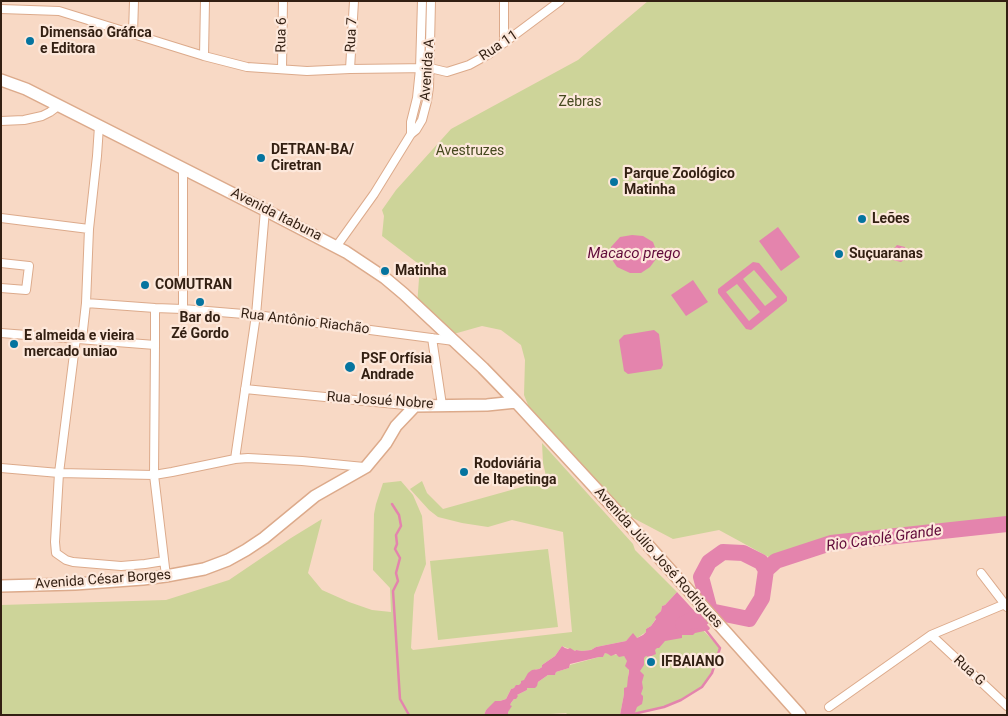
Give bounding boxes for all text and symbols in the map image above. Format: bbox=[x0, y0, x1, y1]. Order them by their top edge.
street label: Rua 6 bbox=[273, 17, 291, 53]
street label: Rua 7 bbox=[343, 17, 361, 53]
place label: Dimensão Gráfica e Editora bbox=[40, 25, 152, 58]
street label: Rua 11 bbox=[476, 27, 522, 65]
marker: Dimensão Gráfica e Editora bbox=[24, 35, 36, 47]
street label: Avenida A bbox=[417, 38, 439, 102]
park label: Zebras bbox=[559, 94, 601, 110]
place label: DETRAN-BA/ Ciretran bbox=[271, 142, 354, 174]
park label: Avestruzes bbox=[436, 143, 504, 159]
marker: DETRAN-BA/ Ciretran bbox=[255, 152, 267, 164]
place label: Parque Zoológico Matinha bbox=[624, 166, 735, 198]
marker: Parque Zoológico Matinha bbox=[608, 176, 620, 188]
street label: Avenida Itabuna bbox=[228, 185, 324, 245]
place label: Leões bbox=[872, 211, 910, 227]
marker: Leões bbox=[856, 213, 868, 225]
water label: Macaco prego bbox=[588, 245, 680, 263]
place label: Suçuaranas bbox=[849, 246, 923, 262]
marker: Suçuaranas bbox=[833, 248, 845, 260]
place label: Matinha bbox=[395, 263, 446, 279]
marker: Matinha bbox=[379, 265, 391, 277]
place label: COMUTRAN bbox=[155, 277, 232, 293]
marker: COMUTRAN bbox=[139, 279, 151, 291]
marker: Bar do Zé Gordo bbox=[194, 296, 206, 308]
street label: Rua Antônio Riachão bbox=[240, 306, 370, 338]
place label: Bar do Zé Gordo bbox=[171, 310, 229, 342]
place label: E almeida e vieira mercado uniao bbox=[24, 328, 134, 361]
marker: E almeida e vieira mercado uniao bbox=[8, 338, 20, 350]
place label: PSF Orfísia Andrade bbox=[361, 351, 432, 384]
marker: PSF Orfísia Andrade bbox=[343, 360, 357, 374]
street label: Rua Josué Nobre bbox=[326, 389, 434, 413]
place label: Rodoviária de Itapetinga bbox=[474, 456, 556, 488]
marker: Rodoviária de Itapetinga bbox=[458, 466, 470, 478]
street label: Avenida Júlio José Rodrigues bbox=[590, 484, 726, 632]
water label: Rio Catolé Grande bbox=[825, 522, 943, 556]
street label: Avenida César Borges bbox=[34, 567, 172, 593]
street label: Rua G bbox=[950, 652, 988, 690]
place label: IFBAIANO bbox=[661, 654, 724, 670]
marker: IFBAIANO bbox=[645, 656, 657, 668]

